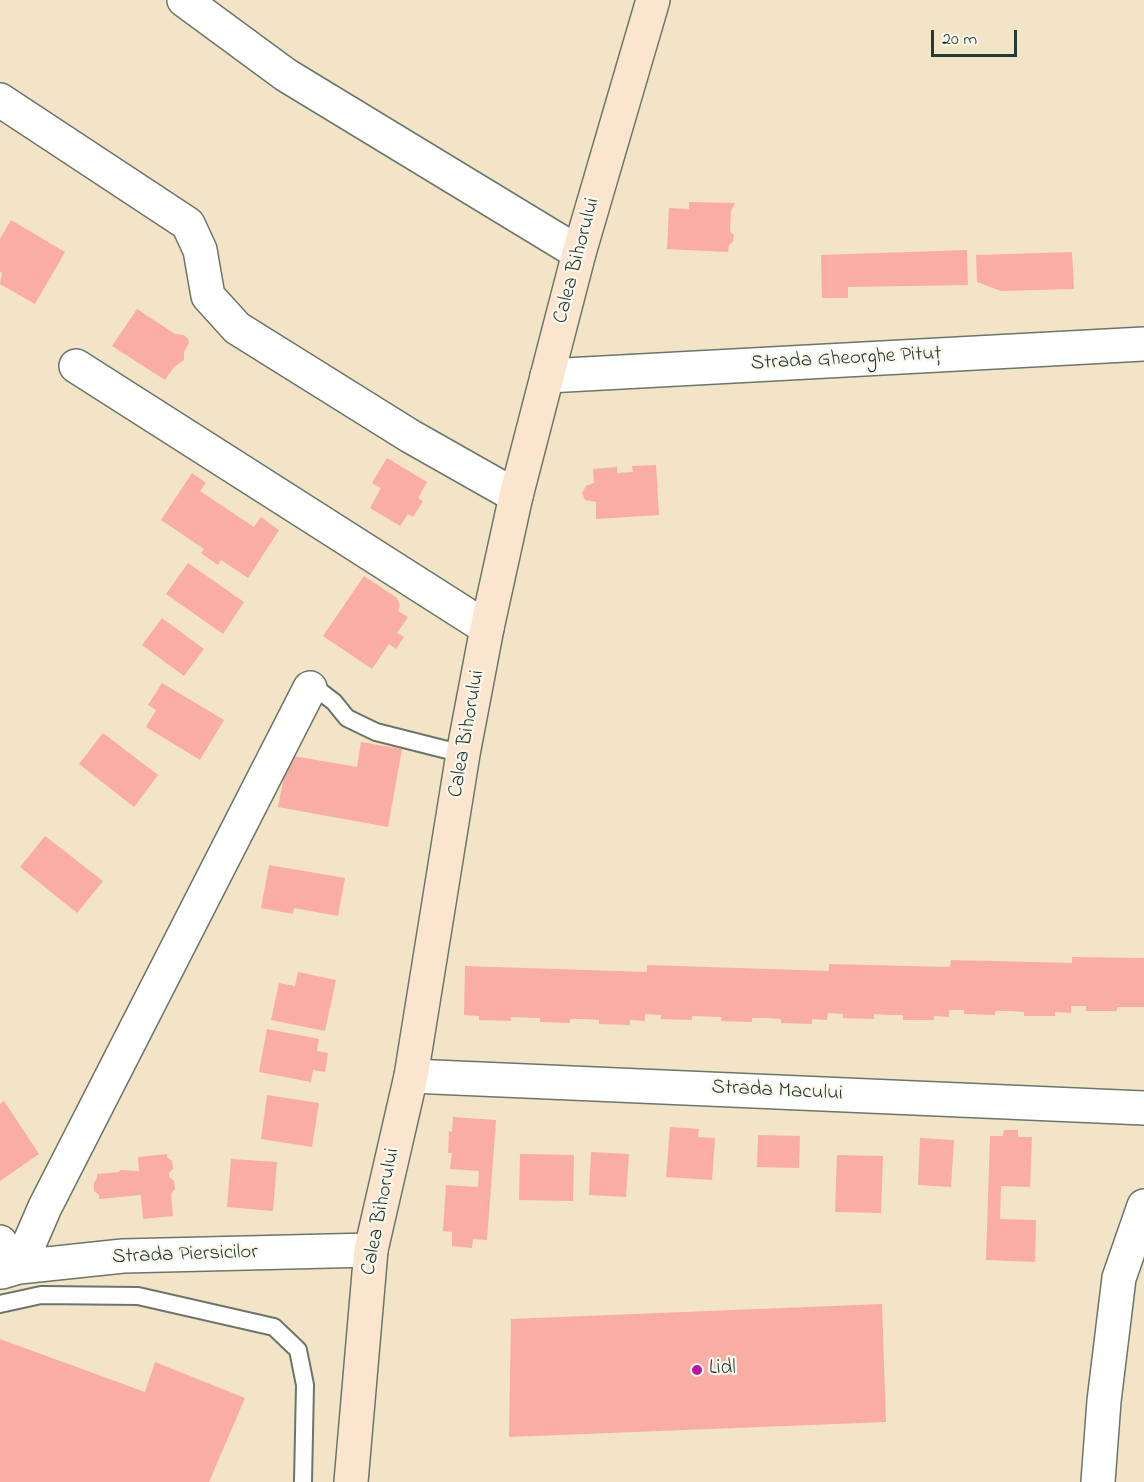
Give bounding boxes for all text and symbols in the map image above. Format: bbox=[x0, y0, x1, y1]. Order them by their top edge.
scale bar bbox=[934, 18, 1020, 56]
text: 20 m bbox=[942, 27, 977, 53]
street label: Calea Bihorului bbox=[549, 195, 607, 327]
street label: Strada Gheorghe Pituț bbox=[750, 342, 942, 378]
street label: Calea Bihorului bbox=[444, 668, 492, 800]
street label: Strada Macului bbox=[711, 1076, 843, 1108]
street label: Calea Bihorului bbox=[357, 1146, 407, 1278]
street label: Strada Piersicilor bbox=[112, 1241, 258, 1271]
place label: Lidl bbox=[709, 1357, 736, 1383]
marker: Lidl bbox=[690, 1363, 704, 1377]

